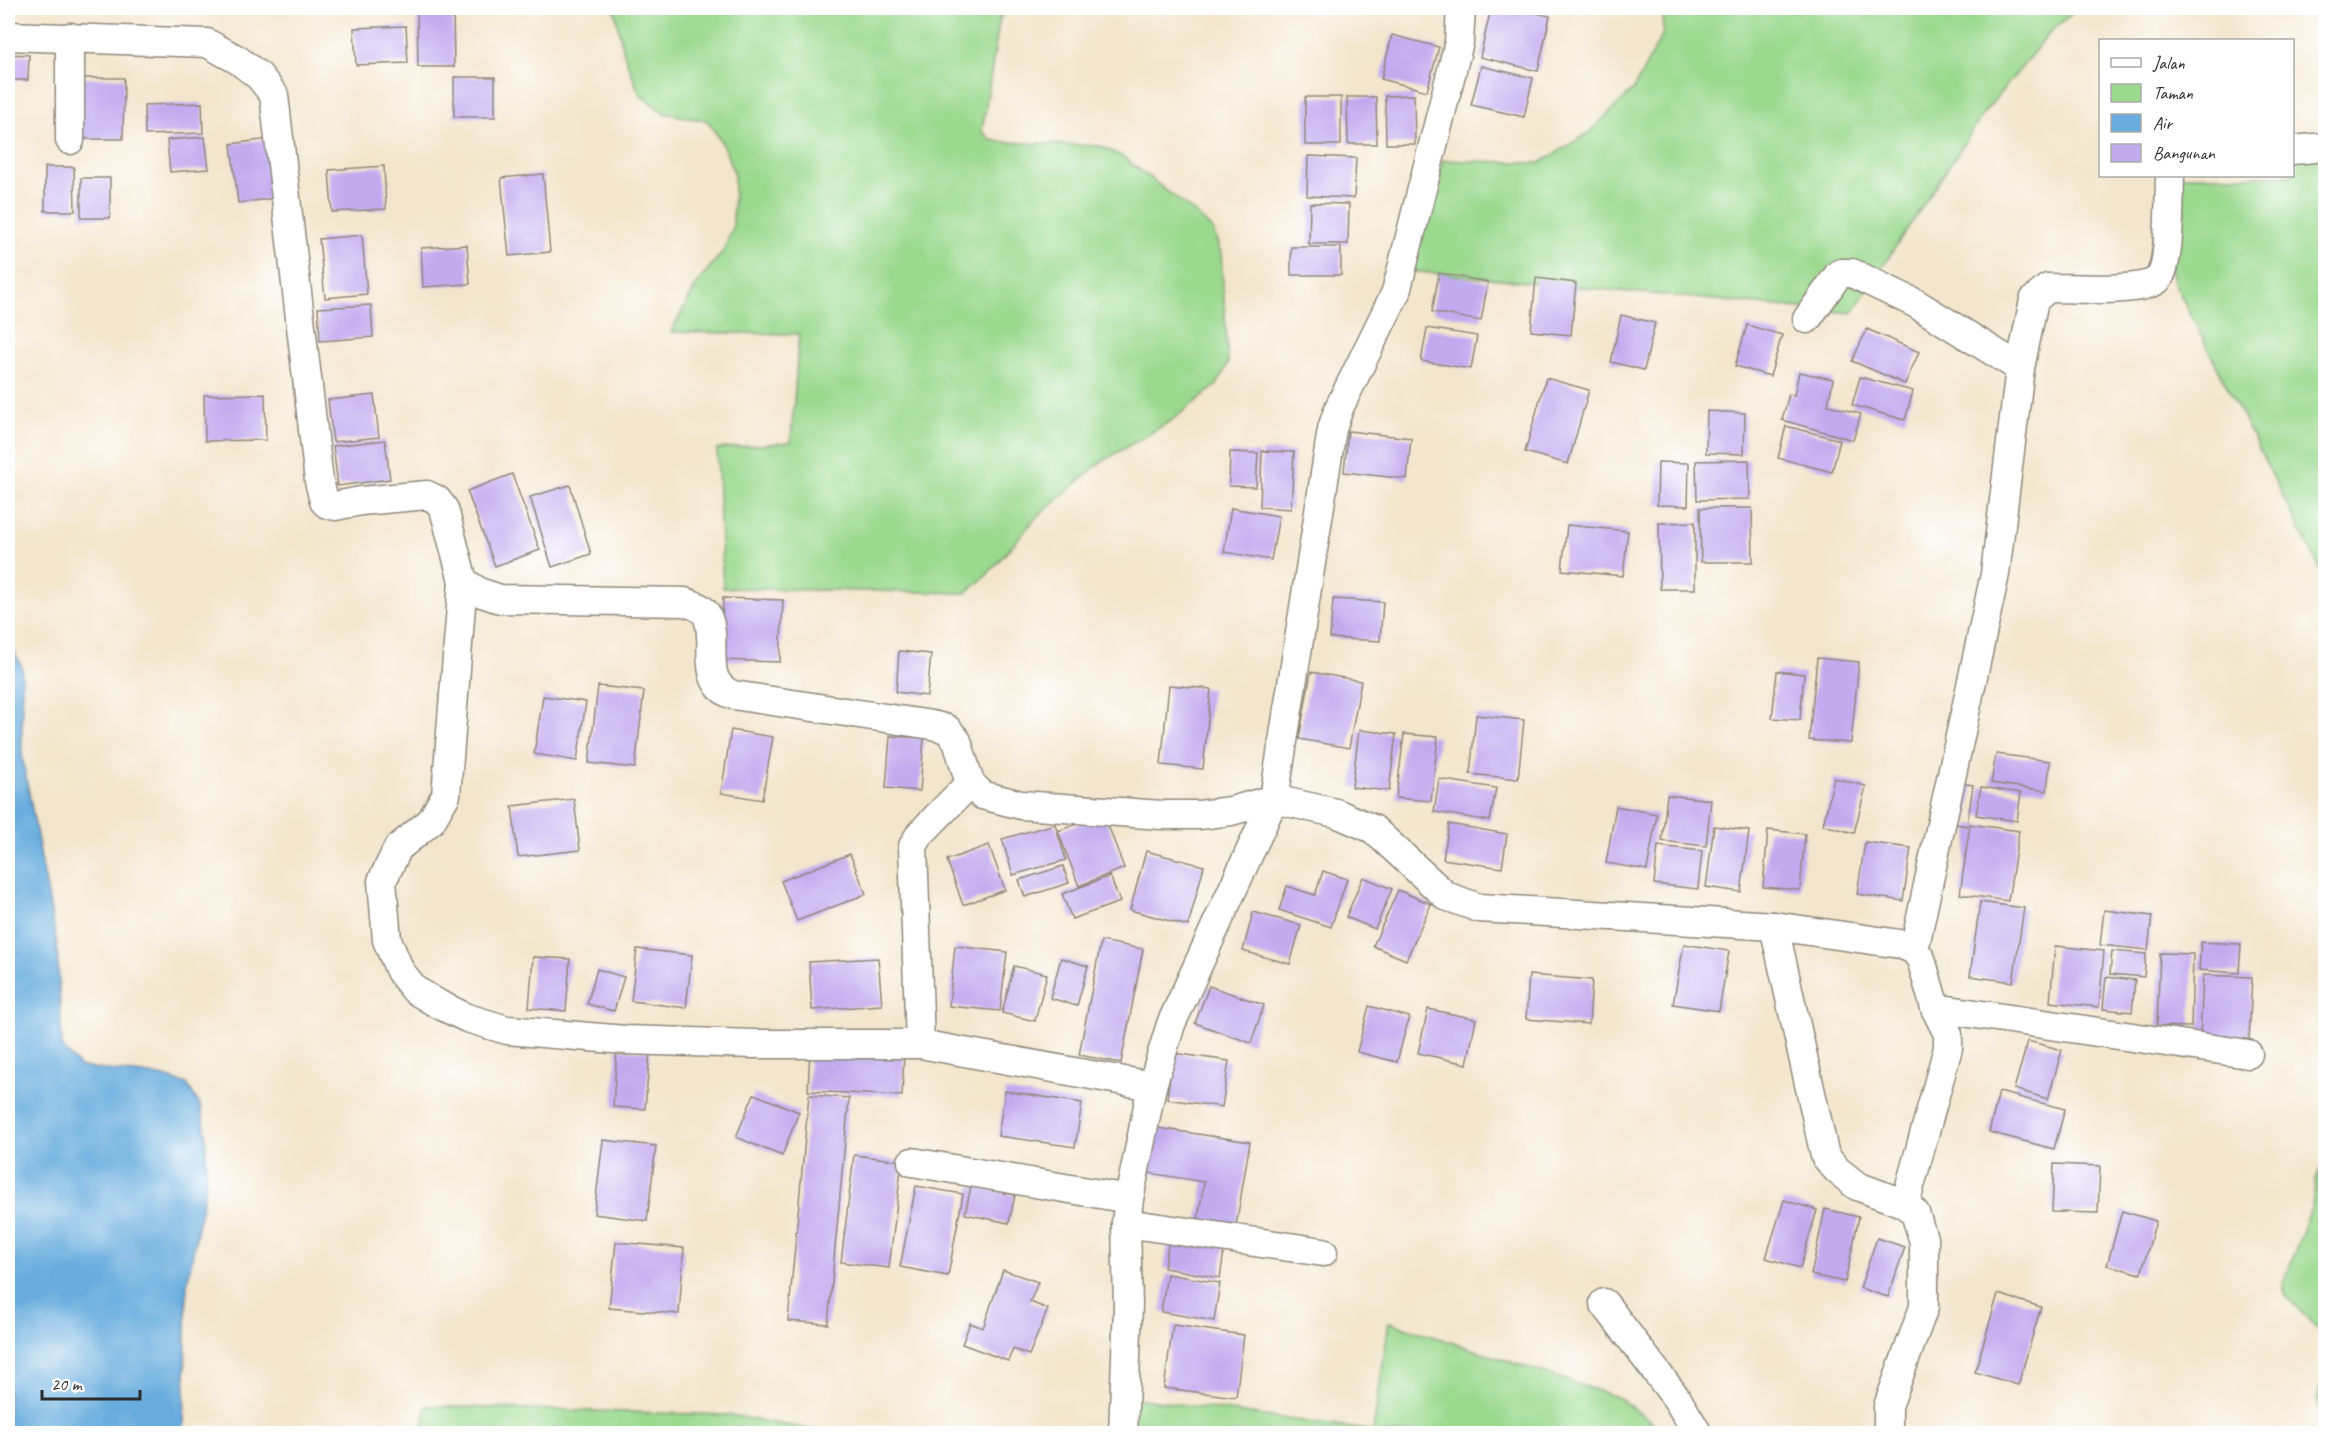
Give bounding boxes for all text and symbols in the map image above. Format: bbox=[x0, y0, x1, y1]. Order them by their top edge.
legend bbox=[2099, 39, 2294, 177]
text: Jalan bbox=[2152, 52, 2185, 74]
text: Taman bbox=[2153, 82, 2194, 104]
text: Air bbox=[2153, 112, 2174, 134]
text: Bangunan bbox=[2153, 142, 2216, 164]
scale bar bbox=[42, 1363, 140, 1401]
text: 20 m bbox=[51, 1373, 84, 1395]

